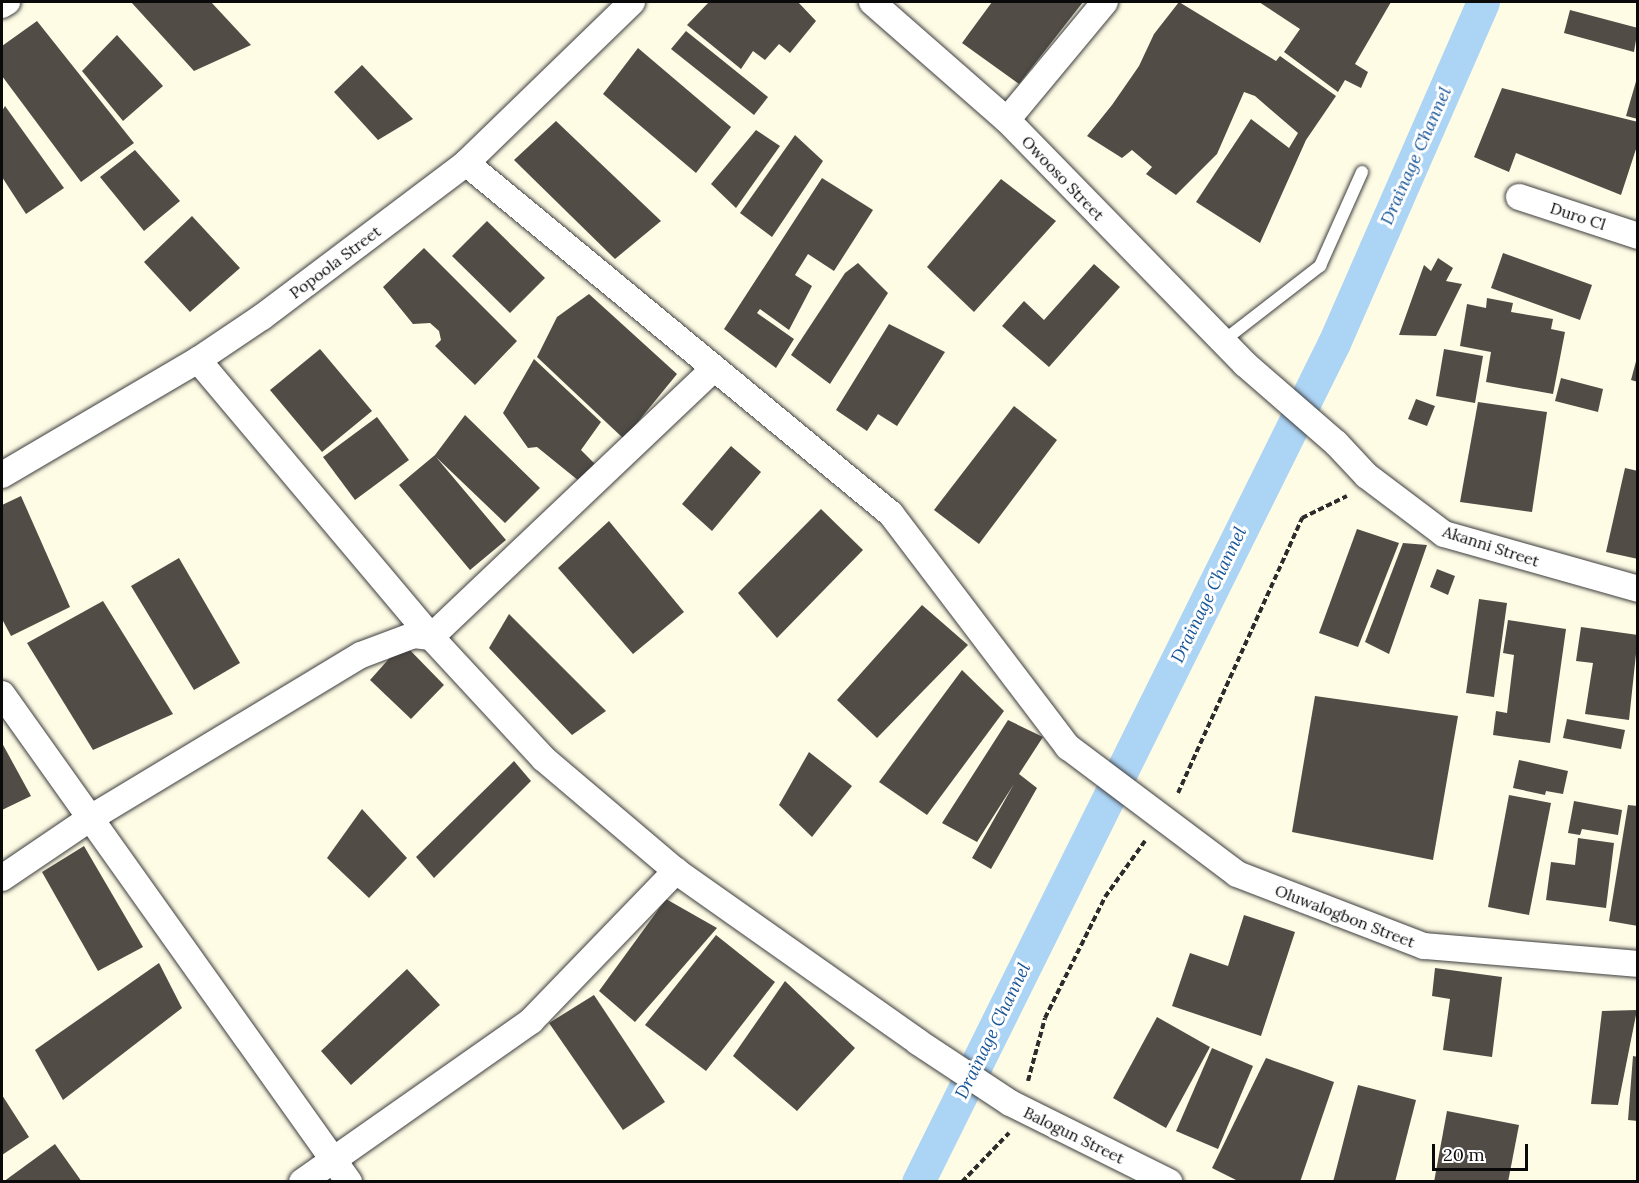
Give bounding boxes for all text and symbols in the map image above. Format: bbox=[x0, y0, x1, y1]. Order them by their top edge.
water label: Drainage Channel bbox=[1376, 84, 1456, 228]
street label: Owooso Street bbox=[1018, 132, 1108, 224]
street label: Duro Cl bbox=[1548, 198, 1608, 234]
street label: Popoola Street bbox=[286, 221, 384, 303]
street label: Akanni Street bbox=[1440, 521, 1542, 571]
water label: Drainage Channel bbox=[1167, 523, 1251, 667]
street label: Oluwalogbon Street bbox=[1272, 880, 1418, 952]
water label: Drainage Channel bbox=[951, 959, 1035, 1103]
street label: Balogun Street bbox=[1021, 1102, 1127, 1168]
scale bar bbox=[1435, 1132, 1531, 1170]
text: 20 m bbox=[1443, 1143, 1485, 1166]

